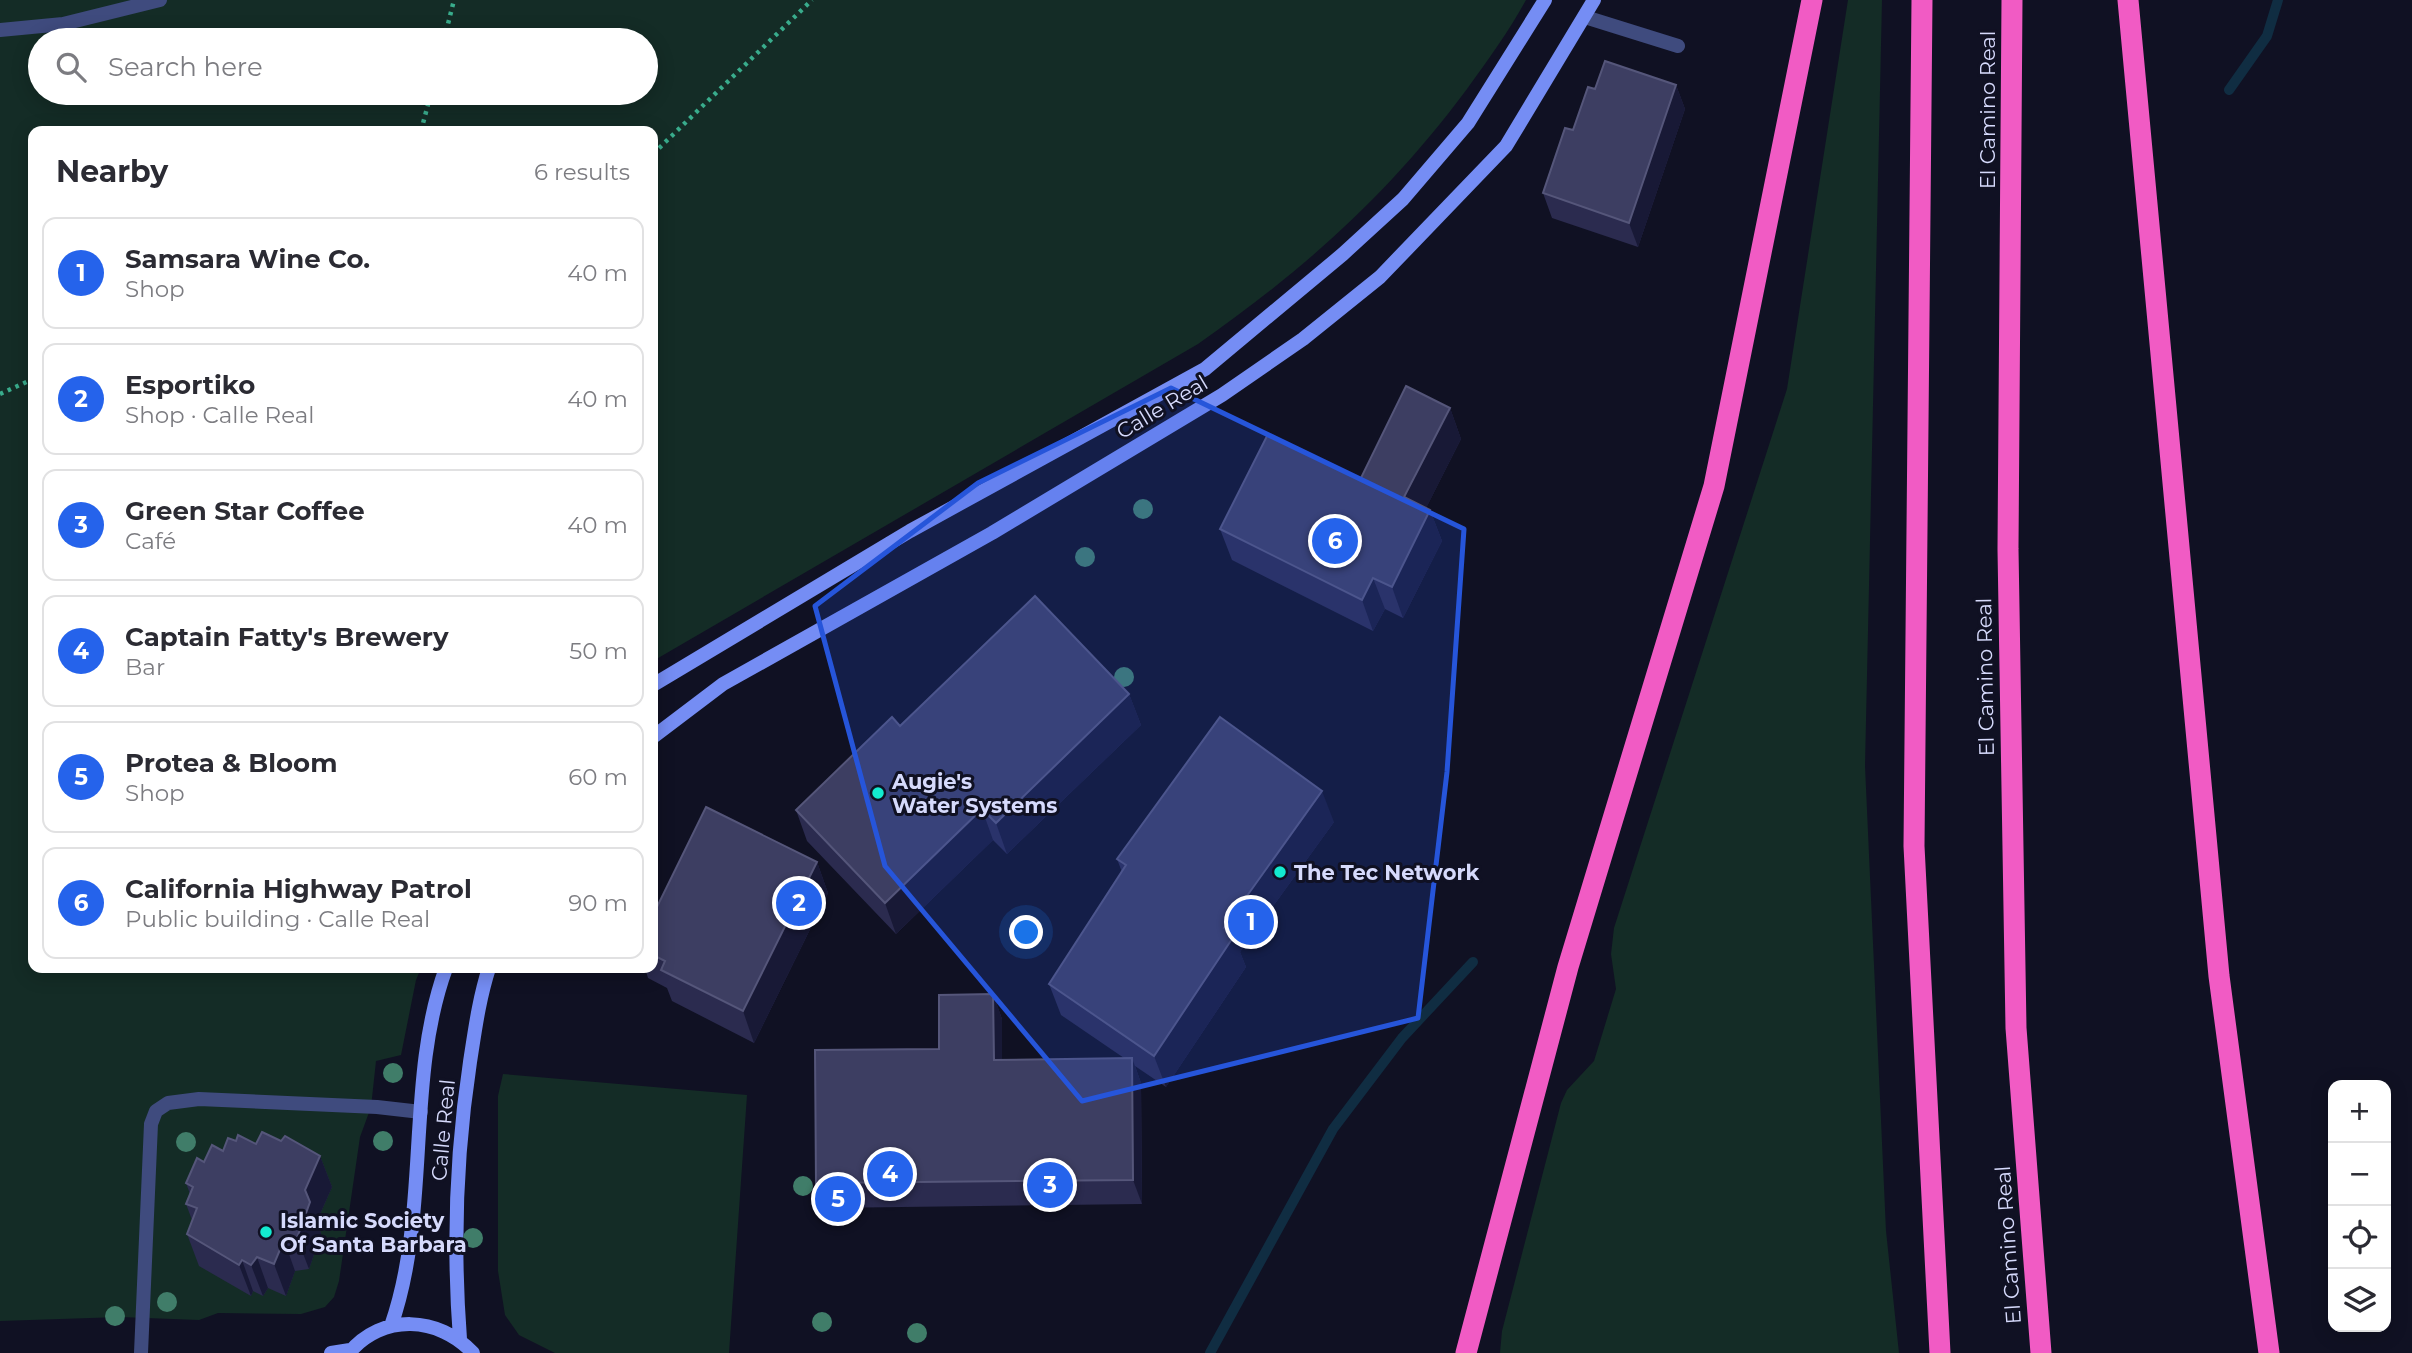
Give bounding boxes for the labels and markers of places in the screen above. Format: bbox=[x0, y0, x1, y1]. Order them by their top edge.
pin: 6 bbox=[1312, 515, 1358, 567]
place label: Augie's Water Systems bbox=[891, 769, 1057, 818]
marker: Augie's Water Systems bbox=[870, 785, 886, 801]
place label: The Tec Network bbox=[1294, 860, 1479, 885]
marker: The Tec Network bbox=[1272, 864, 1288, 880]
pin: 2 bbox=[776, 877, 822, 929]
pin: 1 bbox=[1228, 896, 1274, 948]
pin: 4 bbox=[867, 1148, 913, 1200]
pin: 3 bbox=[1027, 1159, 1073, 1211]
pin: 5 bbox=[815, 1173, 861, 1225]
place label: Islamic Society Of Santa Barbara bbox=[280, 1208, 467, 1257]
marker: Islamic Society Of Santa Barbara bbox=[258, 1224, 274, 1240]

